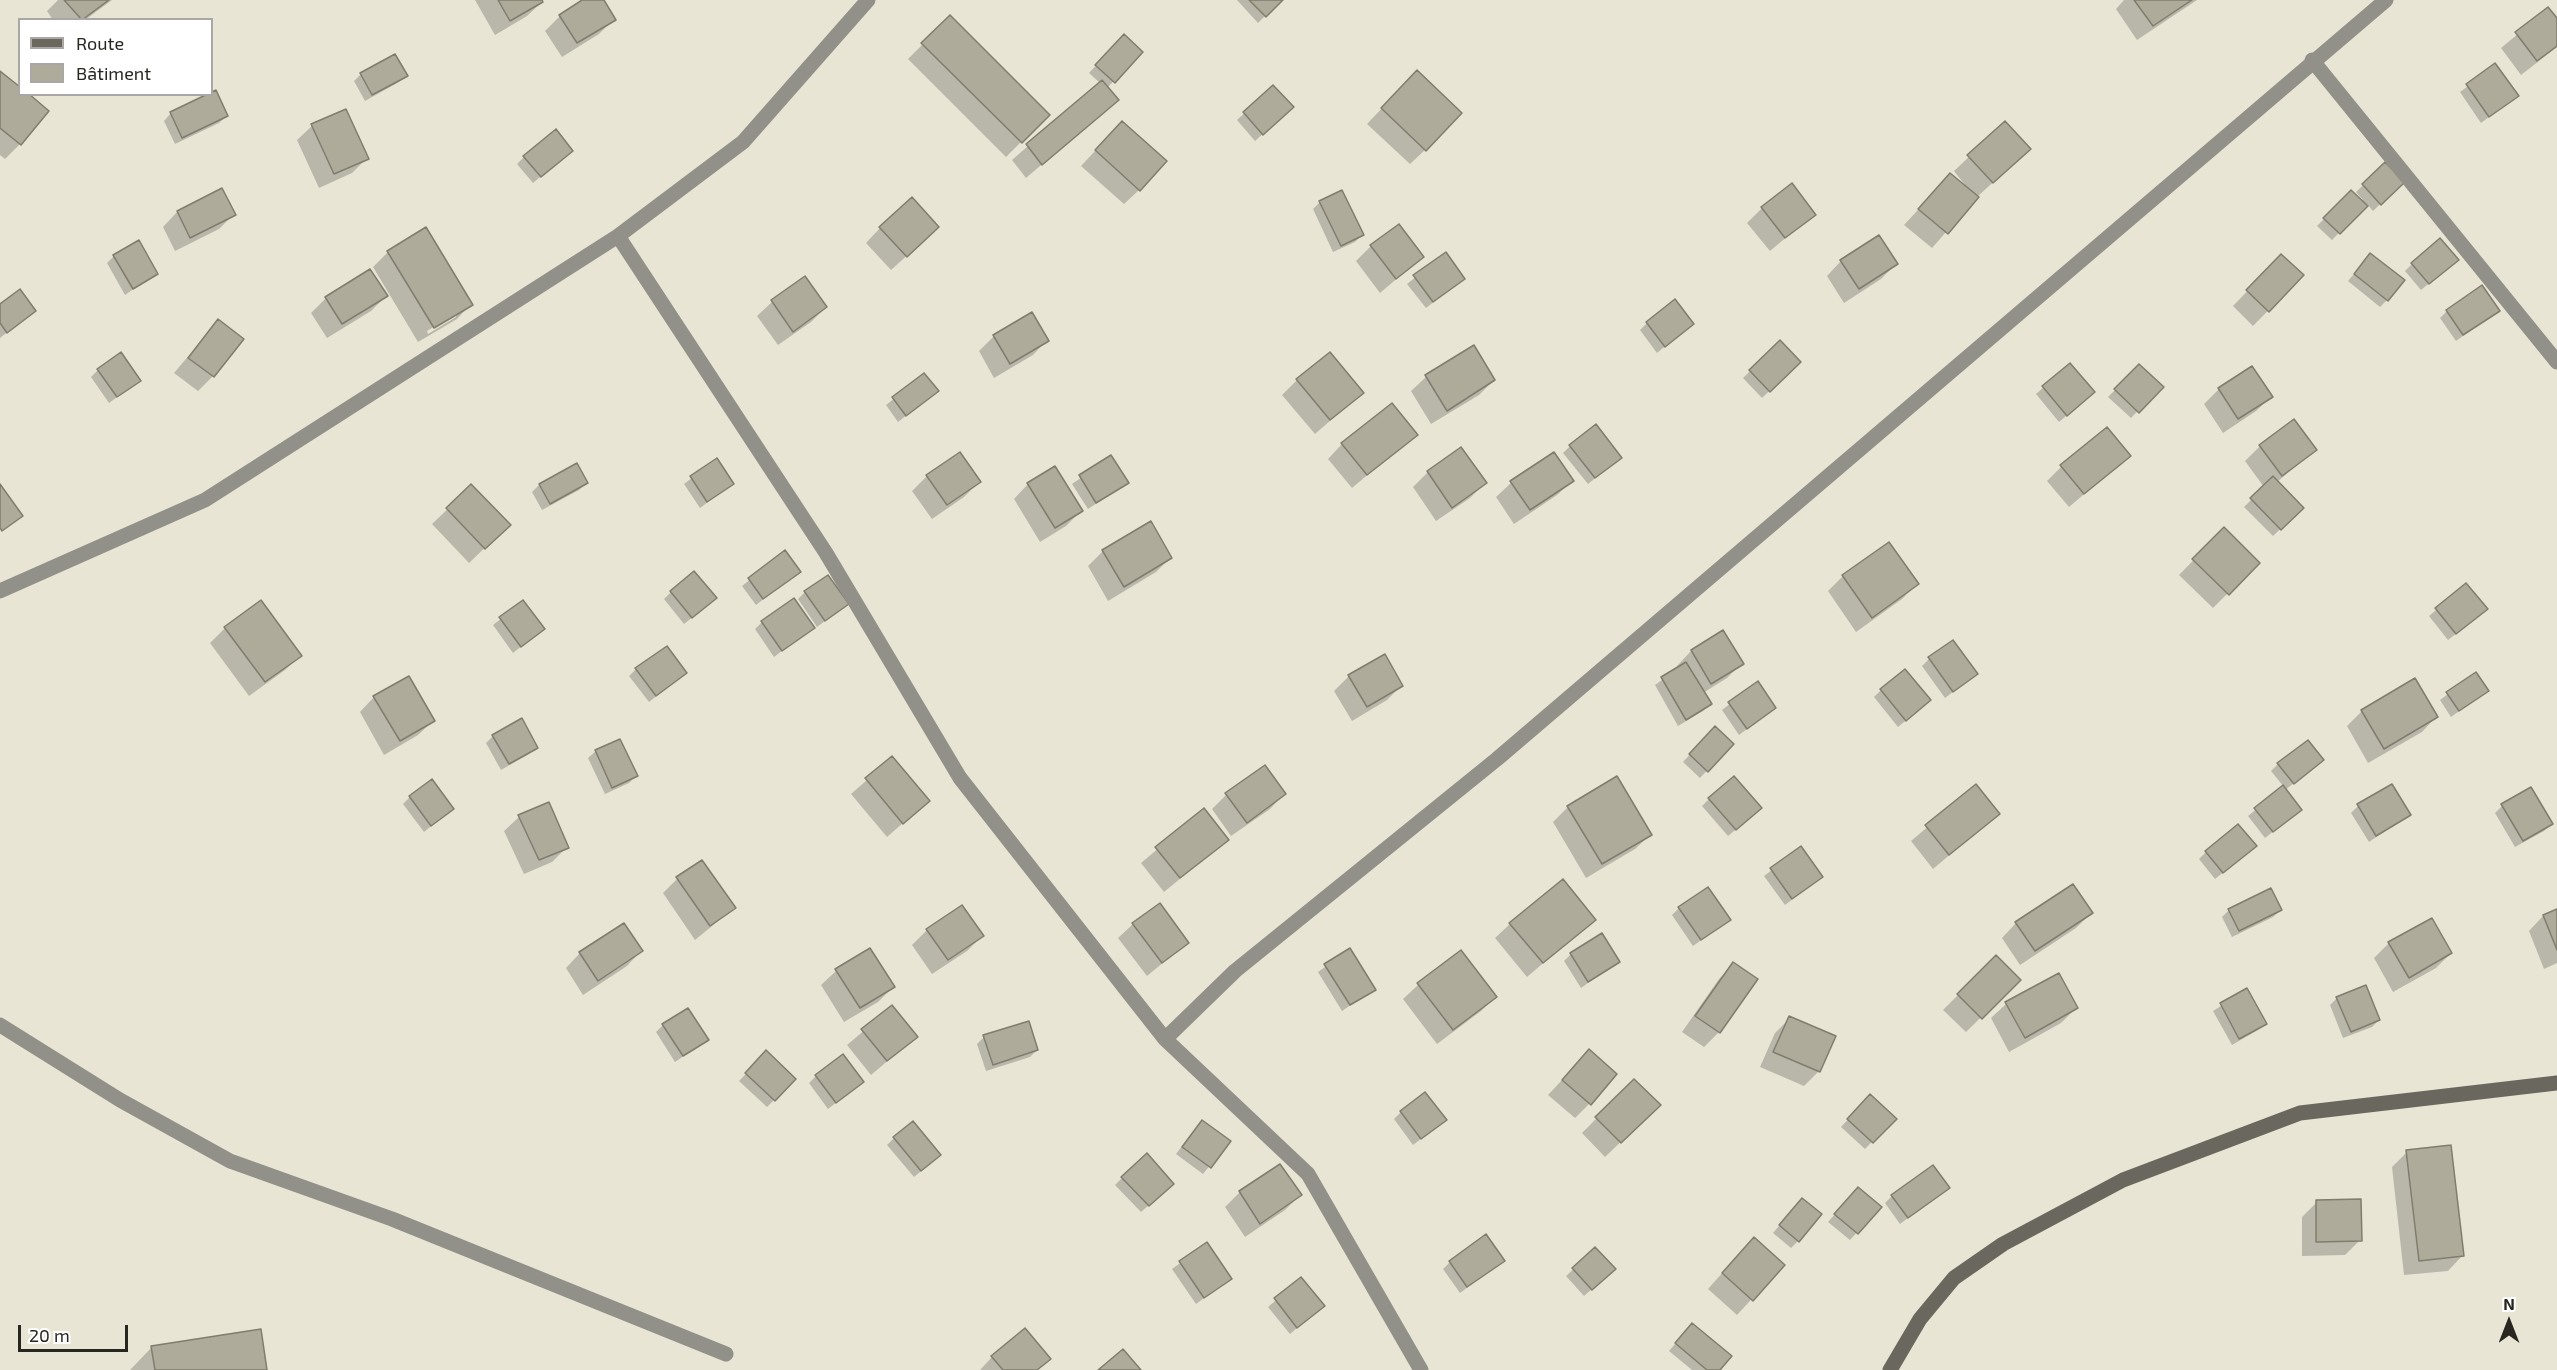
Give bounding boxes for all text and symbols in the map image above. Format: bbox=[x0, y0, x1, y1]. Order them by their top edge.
legend bbox=[18, 18, 213, 96]
text: Route bbox=[76, 32, 124, 54]
text: Bâtiment bbox=[76, 62, 151, 84]
north arrow bbox=[2479, 1292, 2539, 1352]
text: N bbox=[2503, 1294, 2515, 1313]
scale bar bbox=[21, 1313, 130, 1351]
text: 20 m bbox=[29, 1324, 70, 1346]

